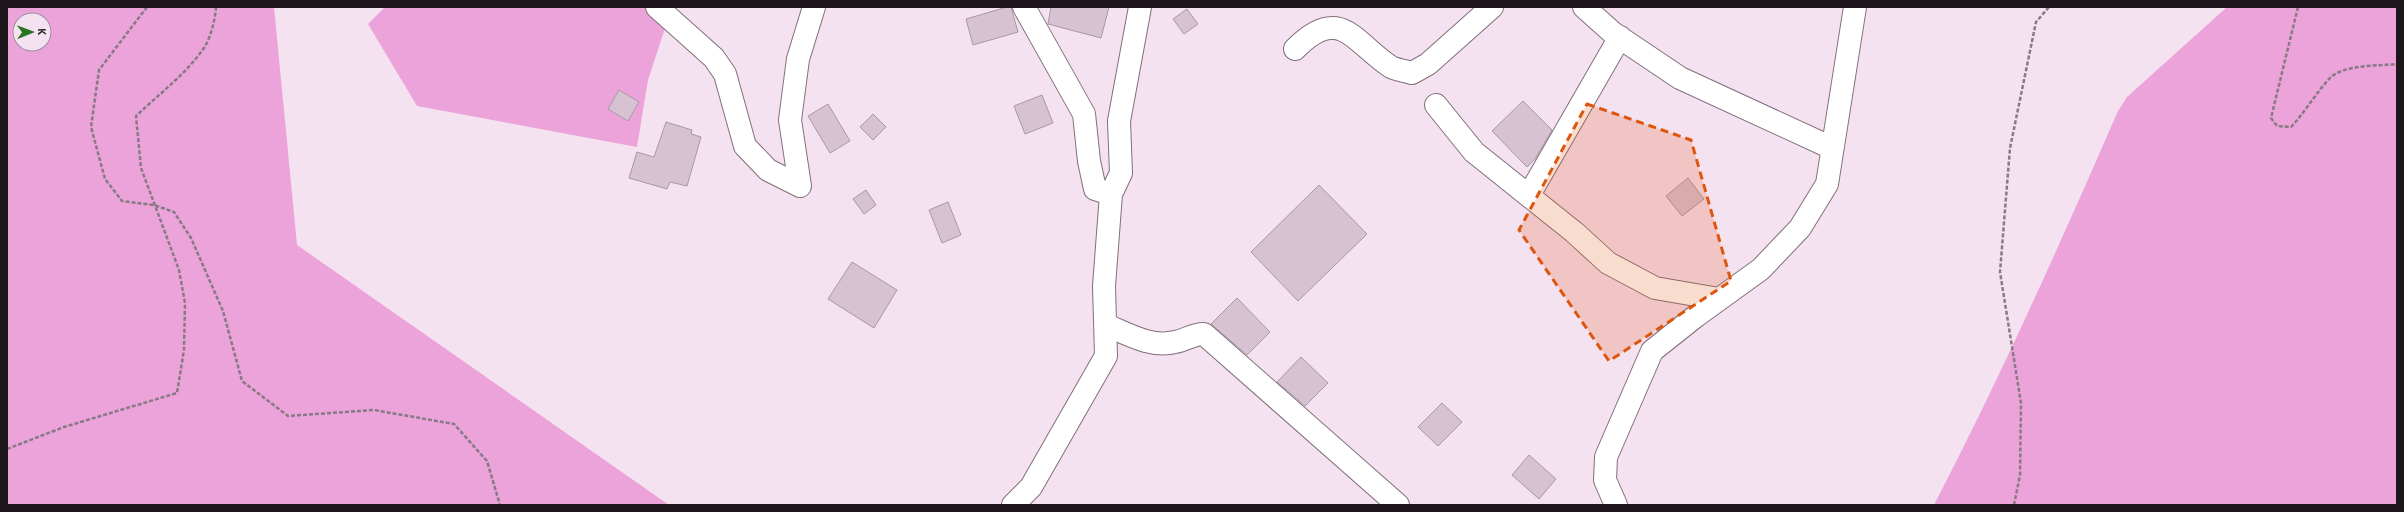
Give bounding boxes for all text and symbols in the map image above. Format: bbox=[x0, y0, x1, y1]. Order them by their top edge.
north arrow bbox=[12, 12, 52, 52]
text: K bbox=[35, 28, 49, 36]

